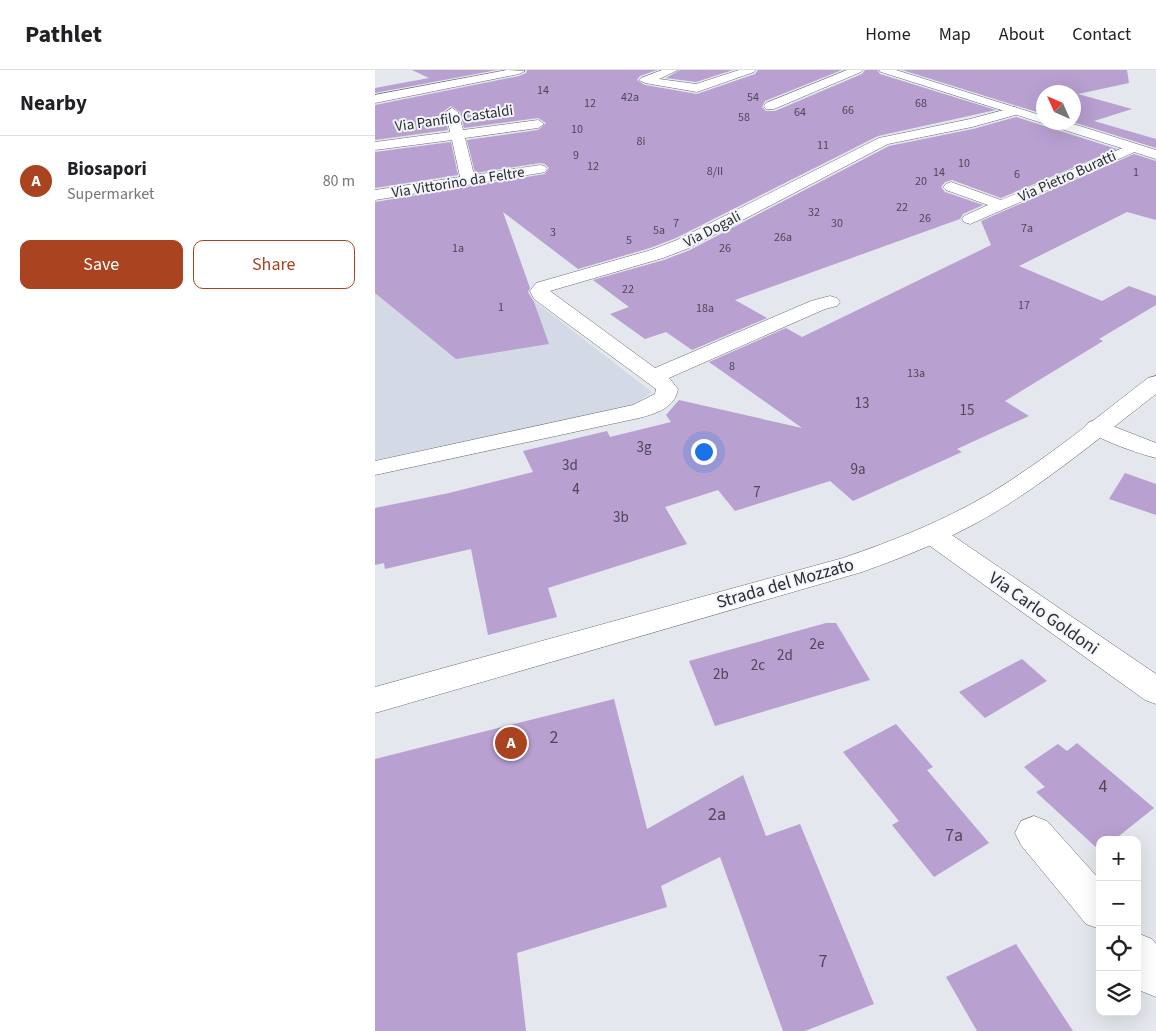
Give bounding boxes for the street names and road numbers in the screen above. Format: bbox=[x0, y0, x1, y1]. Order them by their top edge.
street label: Via Panfilo Castaldi bbox=[394, 100, 514, 137]
street label: Via Pietro Buratti bbox=[1015, 145, 1120, 207]
street label: Via Vittorino da Feltre bbox=[390, 162, 526, 203]
street label: Via Dogali bbox=[680, 206, 744, 253]
street label: Strada del Mozzato bbox=[713, 552, 857, 615]
street label: Via Carlo Goldoni bbox=[984, 566, 1104, 661]

